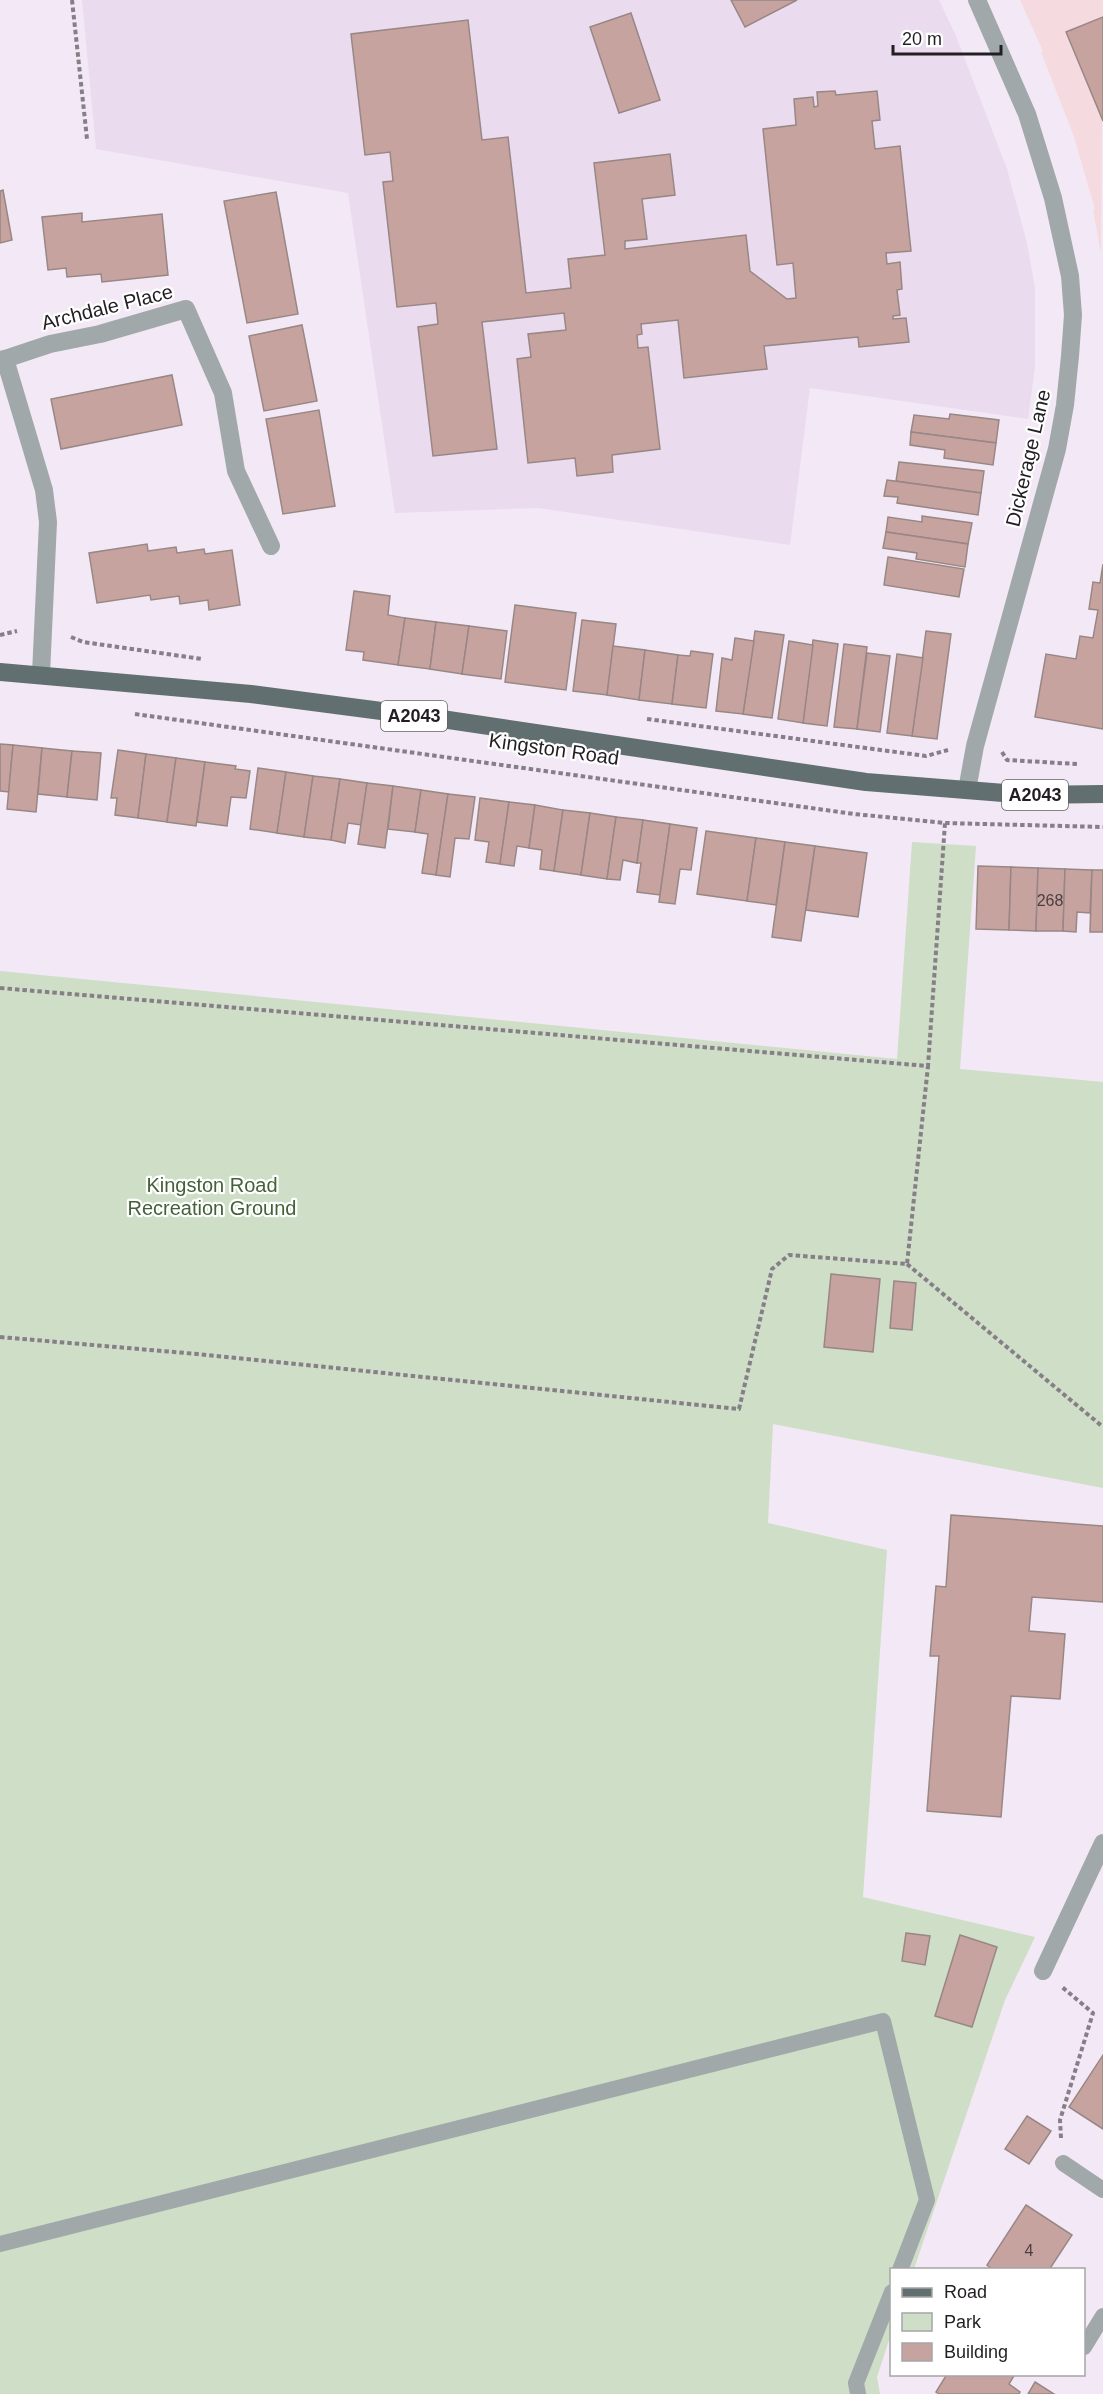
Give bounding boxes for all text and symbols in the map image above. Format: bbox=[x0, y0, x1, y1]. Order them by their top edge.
scale bar bbox=[893, 18, 1001, 56]
text: 20 m bbox=[902, 29, 942, 49]
street label: Archdale Place bbox=[39, 280, 175, 334]
street label: Dickerage Lane bbox=[1002, 387, 1054, 529]
road number: A2043 bbox=[381, 701, 447, 731]
street label: Kingston Road bbox=[488, 729, 620, 769]
road number: A2043 bbox=[1002, 780, 1068, 810]
house number: 268 bbox=[1037, 892, 1063, 909]
park label: Kingston Road Recreation Ground bbox=[128, 1174, 296, 1219]
house number: 4 bbox=[1025, 2242, 1034, 2259]
legend bbox=[890, 2268, 1085, 2376]
text: Road bbox=[944, 2282, 987, 2302]
text: Park bbox=[944, 2312, 982, 2332]
text: Building bbox=[944, 2342, 1008, 2362]

